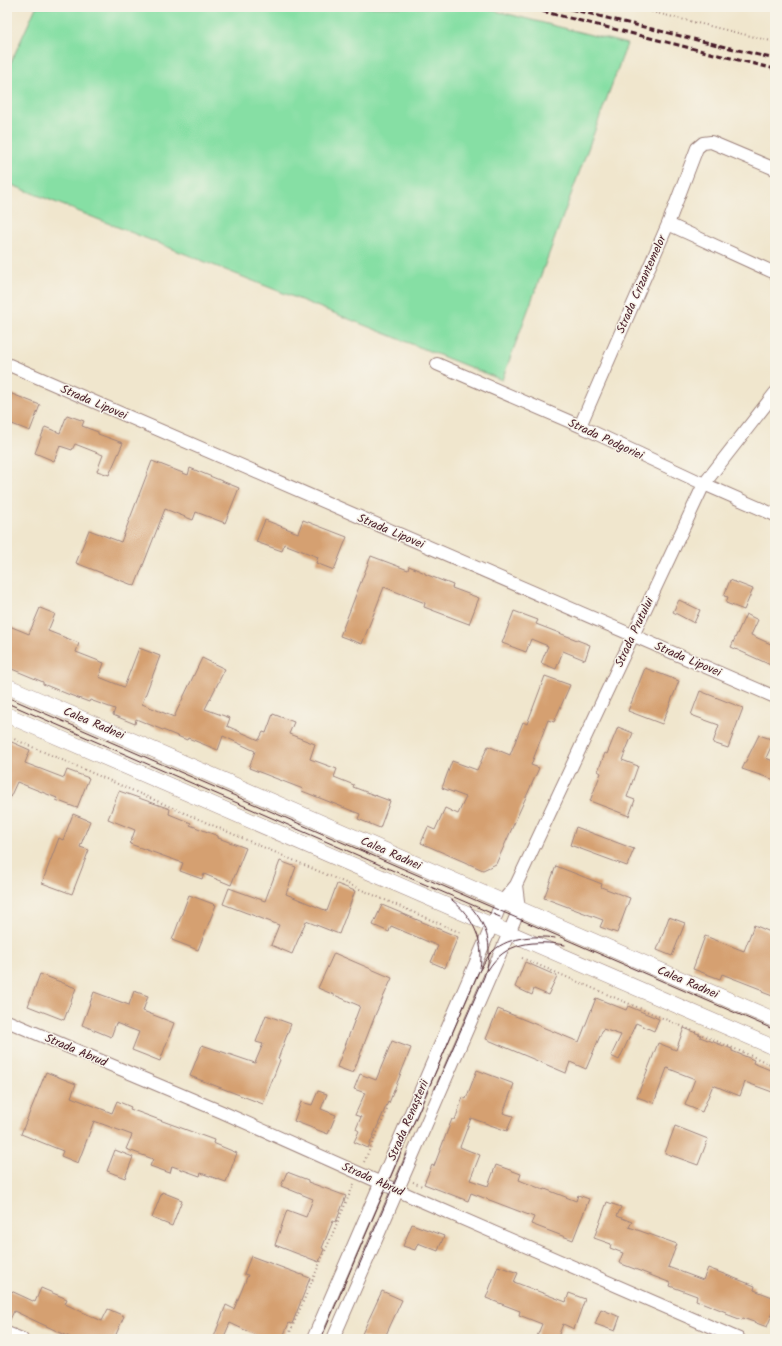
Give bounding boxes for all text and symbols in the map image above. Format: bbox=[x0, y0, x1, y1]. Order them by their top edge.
street label: Strada Crizantemelor bbox=[611, 231, 672, 336]
street label: Strada Lipovei bbox=[57, 380, 131, 426]
street label: Strada Podgoriei bbox=[565, 414, 648, 466]
street label: Strada Lipovei bbox=[354, 509, 428, 555]
street label: Strada Prutului bbox=[610, 593, 659, 670]
street label: Strada Lipovei bbox=[651, 637, 725, 683]
street label: Calea Radnei bbox=[60, 702, 128, 745]
street label: Calea Radnei bbox=[357, 832, 425, 876]
street label: Calea Radnei bbox=[654, 961, 722, 1004]
street label: Strada Abrud bbox=[42, 1029, 111, 1073]
street label: Strada Renașterii bbox=[383, 1076, 435, 1164]
street label: Strada Abrud bbox=[339, 1157, 408, 1202]

